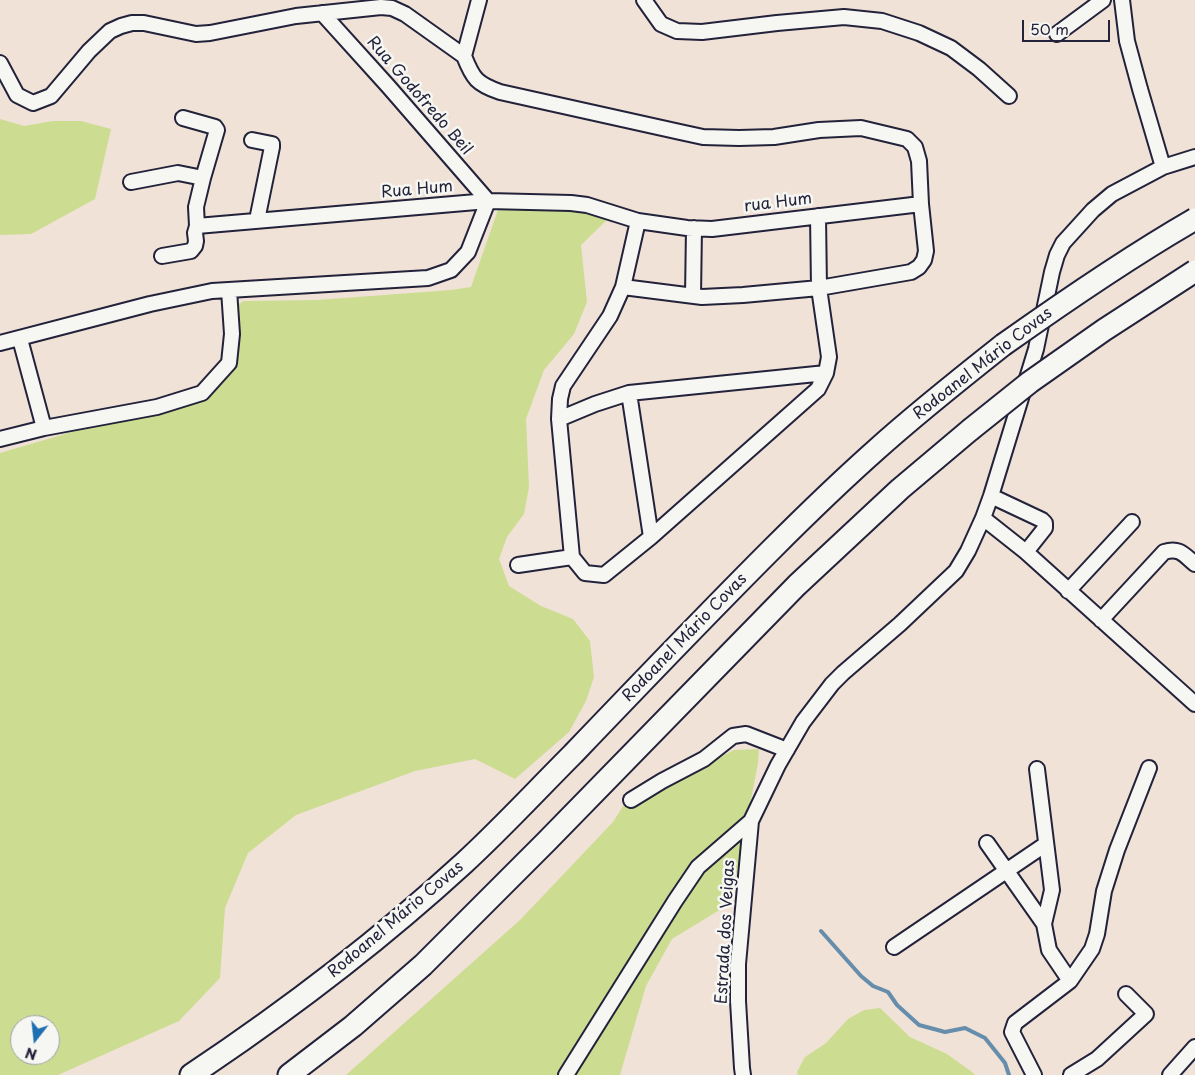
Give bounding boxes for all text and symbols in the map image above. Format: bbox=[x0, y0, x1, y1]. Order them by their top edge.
scale bar bbox=[1025, 10, 1112, 42]
text: 50 m bbox=[1030, 17, 1069, 40]
street label: Rua Godofredo Beil bbox=[362, 33, 476, 159]
street label: Rua Hum bbox=[380, 177, 454, 203]
street label: rua Hum bbox=[743, 189, 813, 217]
street label: Rodoanel Mário Covas bbox=[910, 304, 1056, 424]
street label: Rodoanel Mário Covas bbox=[619, 570, 751, 706]
street label: Rodoanel Mário Covas bbox=[324, 858, 468, 982]
street label: Estrada dos Veigas bbox=[713, 859, 739, 1005]
north arrow bbox=[10, 1015, 60, 1065]
text: N bbox=[23, 1042, 39, 1066]

